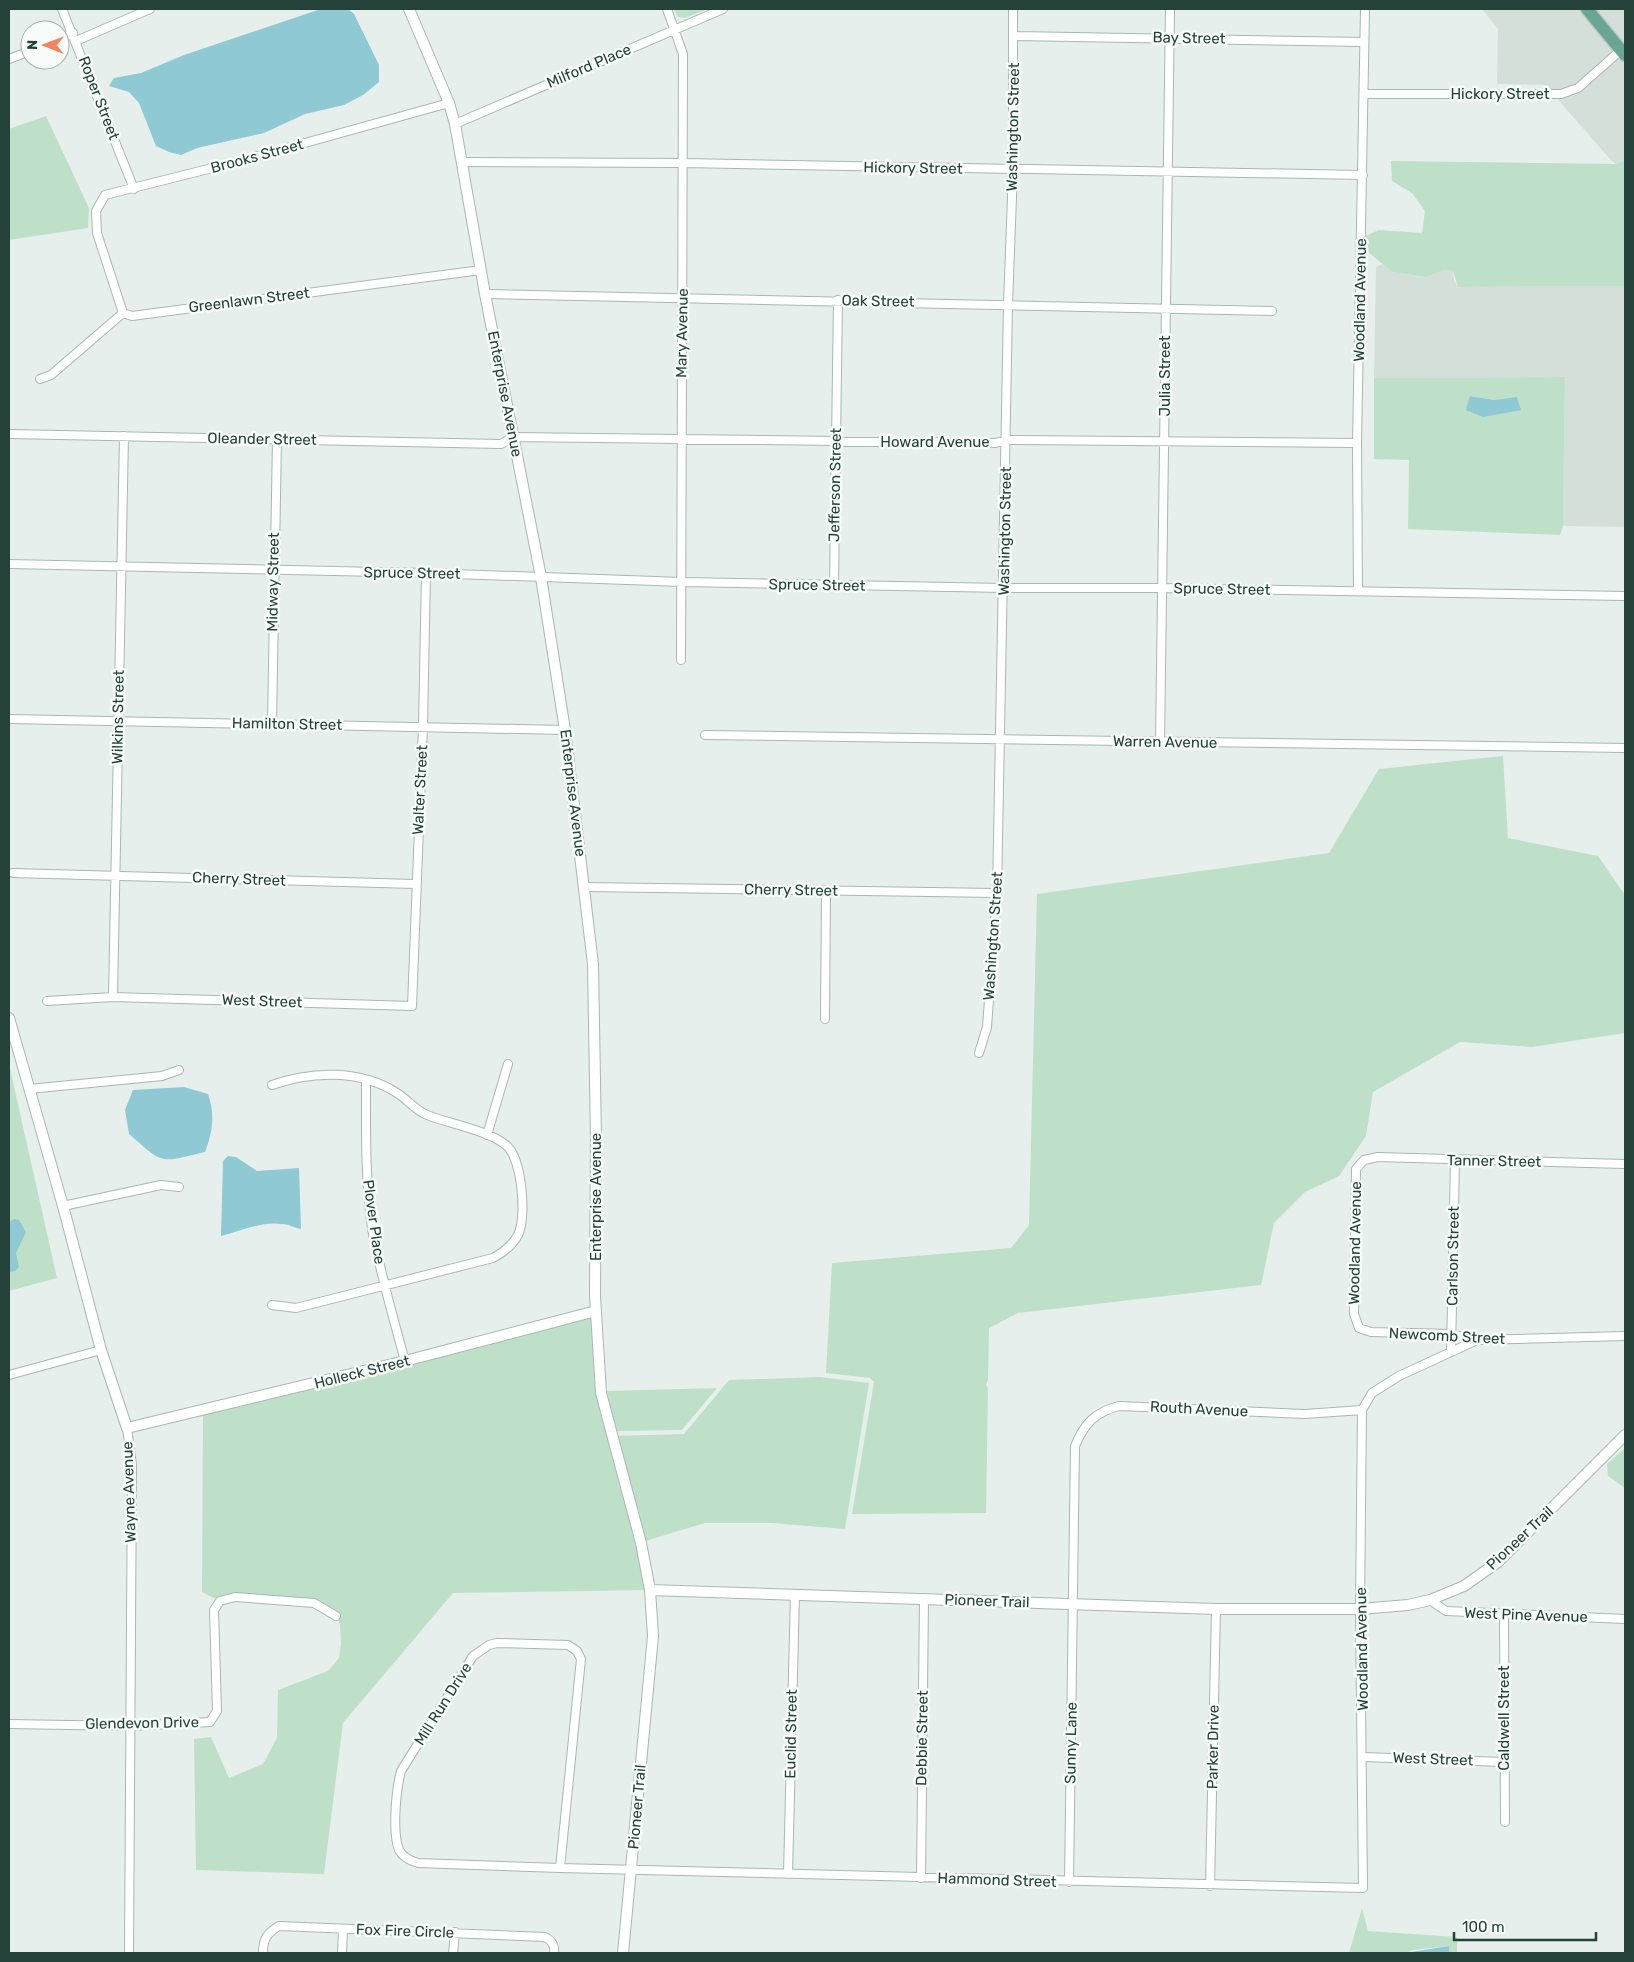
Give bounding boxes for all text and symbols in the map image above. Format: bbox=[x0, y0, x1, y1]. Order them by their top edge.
north arrow bbox=[20, 20, 70, 70]
street label: Bay Street bbox=[1152, 28, 1226, 48]
text: N bbox=[24, 40, 41, 50]
street label: Milford Place bbox=[544, 40, 634, 92]
street label: Roper Street bbox=[75, 54, 123, 142]
street label: Washington Street bbox=[1003, 62, 1023, 192]
street label: Hickory Street bbox=[1450, 85, 1550, 103]
street label: Brooks Street bbox=[209, 135, 305, 177]
street label: Hickory Street bbox=[863, 158, 963, 178]
street label: Woodland Avenue bbox=[1350, 238, 1370, 362]
street label: Greenlawn Street bbox=[187, 284, 311, 316]
street label: Mary Avenue bbox=[672, 288, 692, 378]
street label: Oak Street bbox=[841, 291, 915, 311]
street label: Enterprise Avenue bbox=[484, 329, 526, 459]
street label: Julia Street bbox=[1156, 335, 1174, 417]
street label: Jefferson Street bbox=[825, 427, 845, 542]
street label: Oleander Street bbox=[207, 429, 317, 449]
street label: Howard Avenue bbox=[880, 433, 990, 451]
street label: Washington Street bbox=[995, 466, 1015, 596]
street label: Midway Street bbox=[263, 532, 283, 632]
street label: Spruce Street bbox=[363, 563, 461, 583]
street label: Spruce Street bbox=[768, 575, 866, 595]
street label: Spruce Street bbox=[1173, 579, 1271, 599]
street label: Wilkins Street bbox=[108, 670, 128, 764]
street label: Hamilton Street bbox=[232, 714, 342, 734]
street label: Enterprise Avenue bbox=[556, 728, 590, 858]
street label: Warren Avenue bbox=[1113, 732, 1217, 752]
street label: Walter Street bbox=[409, 744, 431, 836]
street label: Cherry Street bbox=[192, 868, 286, 890]
street label: Washington Street bbox=[980, 871, 1006, 1001]
street label: Cherry Street bbox=[744, 880, 838, 900]
street label: West Street bbox=[221, 991, 303, 1011]
street label: Enterprise Avenue bbox=[587, 1133, 605, 1261]
street label: Tanner Street bbox=[1447, 1151, 1542, 1171]
street label: Plover Place bbox=[359, 1179, 389, 1265]
street label: Woodland Avenue bbox=[1345, 1181, 1365, 1305]
street label: Carlson Street bbox=[1443, 1206, 1463, 1306]
street label: Newcomb Street bbox=[1388, 1324, 1506, 1348]
street label: Holleck Street bbox=[312, 1351, 412, 1393]
street label: Routh Avenue bbox=[1149, 1397, 1249, 1421]
street label: Wayne Avenue bbox=[118, 1441, 140, 1543]
street label: Pioneer Trail bbox=[1483, 1502, 1557, 1574]
street label: Woodland Avenue bbox=[1352, 1587, 1372, 1711]
street label: Pioneer Trail bbox=[944, 1591, 1030, 1611]
street label: West Pine Avenue bbox=[1464, 1604, 1588, 1626]
street label: Mill Run Drive bbox=[410, 1659, 476, 1749]
street label: Caldwell Street bbox=[1495, 1665, 1513, 1771]
street label: Euclid Street bbox=[781, 1689, 801, 1779]
street label: Debbie Street bbox=[912, 1690, 932, 1786]
street label: Sunny Lane bbox=[1061, 1702, 1081, 1784]
street label: Parker Drive bbox=[1203, 1705, 1223, 1789]
street label: Glendevon Drive bbox=[85, 1713, 199, 1733]
street label: West Street bbox=[1392, 1749, 1474, 1769]
street label: Pioneer Trail bbox=[624, 1764, 650, 1850]
street label: Hammond Street bbox=[937, 1869, 1057, 1891]
scale bar bbox=[1454, 1910, 1596, 1942]
text: 100 m bbox=[1462, 1918, 1504, 1936]
street label: Fox Fire Circle bbox=[356, 1920, 454, 1942]

